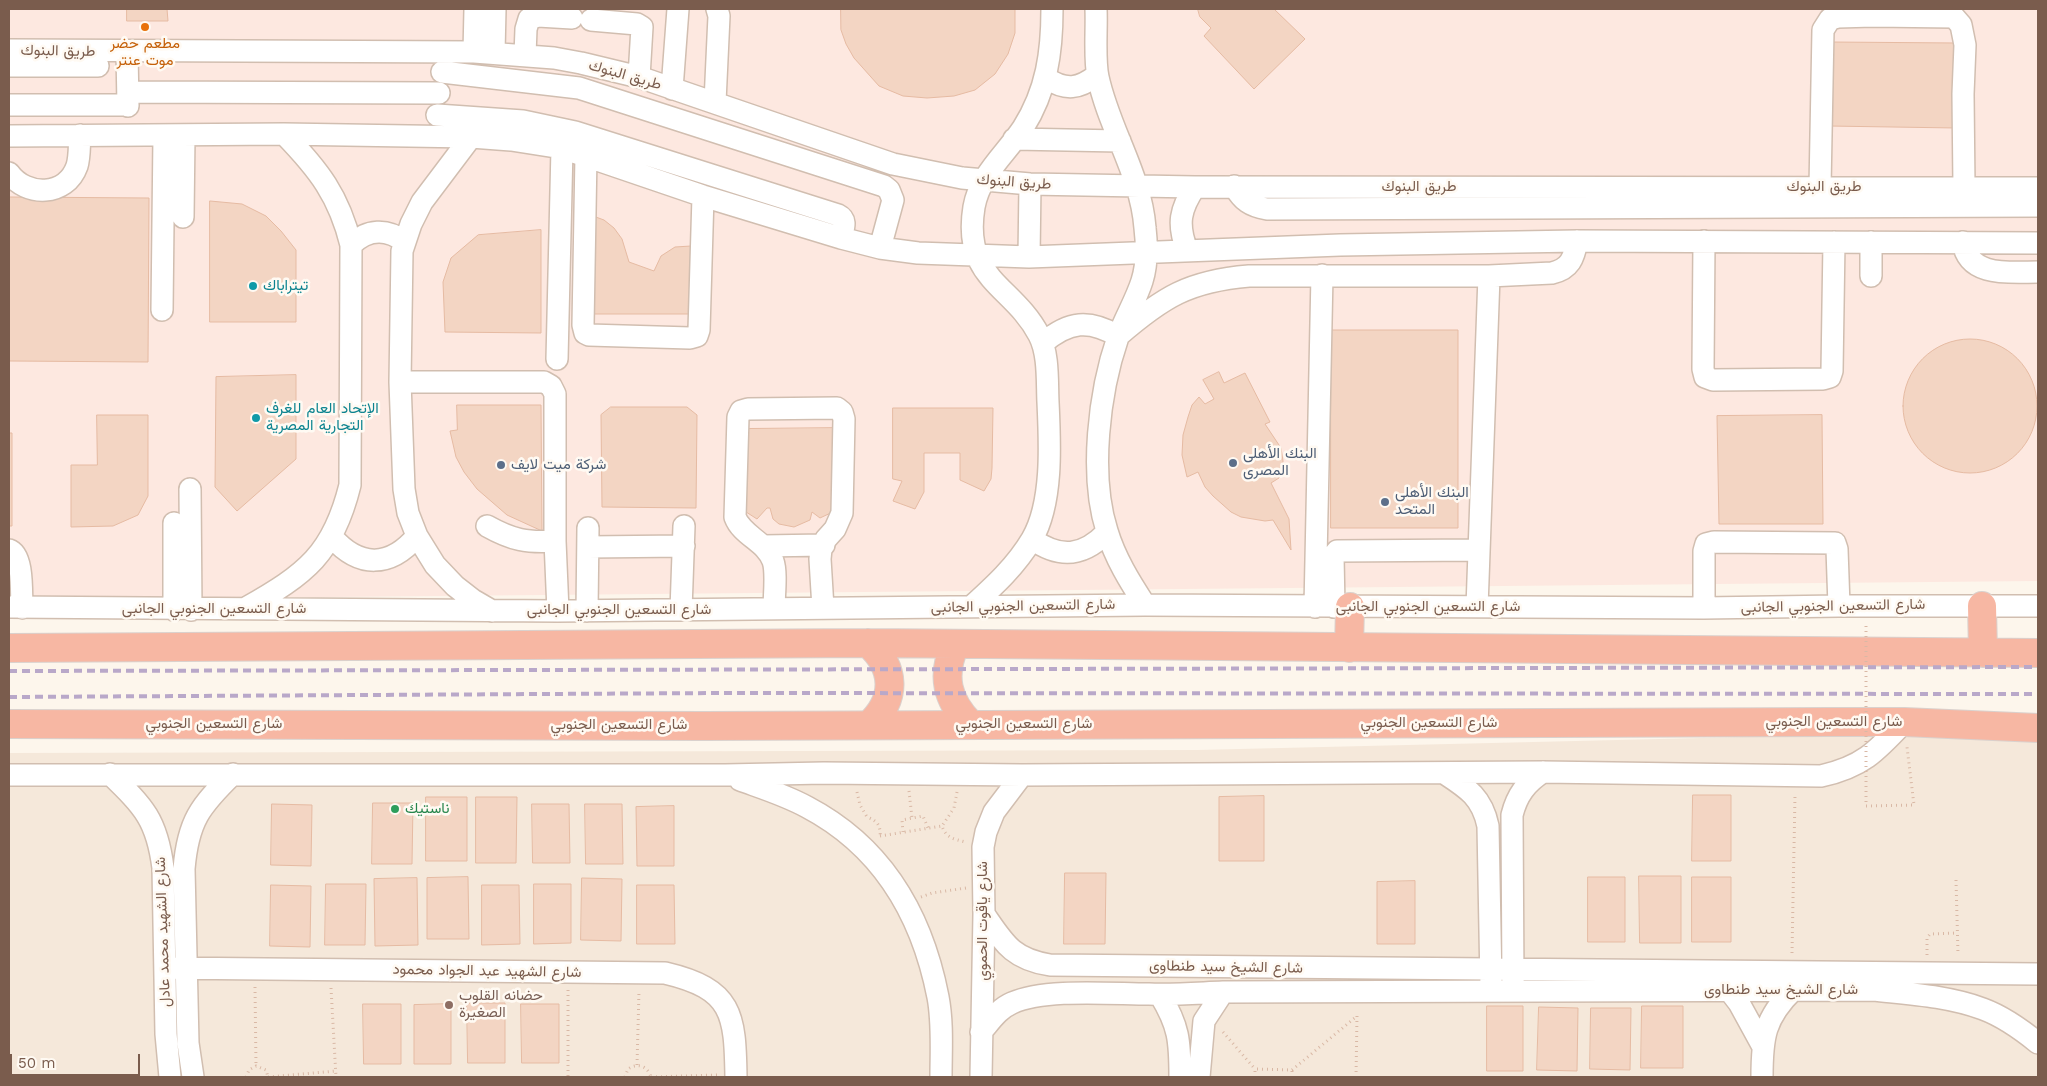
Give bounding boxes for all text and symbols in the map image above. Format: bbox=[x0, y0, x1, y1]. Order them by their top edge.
marker: مطعم حضر موت عنتر bbox=[139, 21, 151, 33]
place label: مطعم حضر موت عنتر bbox=[110, 35, 180, 70]
street label: طريق البنوك bbox=[20, 41, 96, 61]
street label: طريق البنوك bbox=[587, 56, 663, 94]
street label: طريق البنوك bbox=[976, 170, 1052, 194]
street label: طريق البنوك bbox=[1382, 178, 1456, 196]
street label: طريق البنوك bbox=[1787, 178, 1861, 196]
place label: تيتراباك bbox=[263, 277, 308, 295]
marker: تيتراباك bbox=[247, 280, 259, 292]
place label: الإتحاد العام للغرف التجارية المصرية bbox=[266, 400, 379, 435]
marker: الإتحاد العام للغرف التجارية المصرية bbox=[250, 412, 262, 424]
place label: البنك الأهلى المصرى bbox=[1243, 445, 1317, 480]
place label: شركة ميت لايف bbox=[511, 456, 606, 474]
marker: البنك الأهلى المصرى bbox=[1227, 457, 1239, 469]
marker: شركة ميت لايف bbox=[495, 459, 507, 471]
place label: البنك الأهلى المتحد bbox=[1395, 484, 1469, 519]
marker: البنك الأهلى المتحد bbox=[1379, 496, 1391, 508]
street label: شارع التسعين الجنوبي الجانبى bbox=[931, 595, 1115, 617]
street label: شارع التسعين الجنوبي الجانبى bbox=[1741, 595, 1925, 617]
street label: شارع التسعين الجنوبي الجانبى bbox=[1336, 598, 1520, 616]
street label: شارع التسعين الجنوبي الجانبى bbox=[122, 600, 306, 618]
street label: شارع التسعين الجنوبي الجانبى bbox=[527, 601, 711, 619]
street label: شارع التسعين الجنوبي bbox=[1766, 713, 1902, 731]
street label: شارع التسعين الجنوبي bbox=[1361, 714, 1497, 732]
street label: شارع التسعين الجنوبي bbox=[146, 715, 282, 733]
street label: شارع التسعين الجنوبي bbox=[956, 715, 1092, 733]
street label: شارع التسعين الجنوبي bbox=[551, 716, 687, 734]
place label: ناستيك bbox=[405, 800, 449, 818]
marker: ناستيك bbox=[389, 803, 401, 815]
street label: شارع الشهيد محمد عادل bbox=[151, 857, 175, 1007]
street label: شارع ياقوت الحموي bbox=[974, 861, 992, 981]
street label: شارع الشيخ سيد طنطاوى bbox=[1149, 957, 1303, 977]
street label: شارع الشهيد عبد الجواد محمود bbox=[392, 960, 582, 982]
street label: شارع الشيخ سيد طنطاوى bbox=[1704, 981, 1858, 999]
place label: حضانه القلوب الصغيرة bbox=[459, 987, 543, 1022]
marker: حضانه القلوب الصغيرة bbox=[443, 999, 455, 1011]
scale bar bbox=[12, 1044, 142, 1076]
text: 50 m bbox=[18, 1054, 55, 1072]

